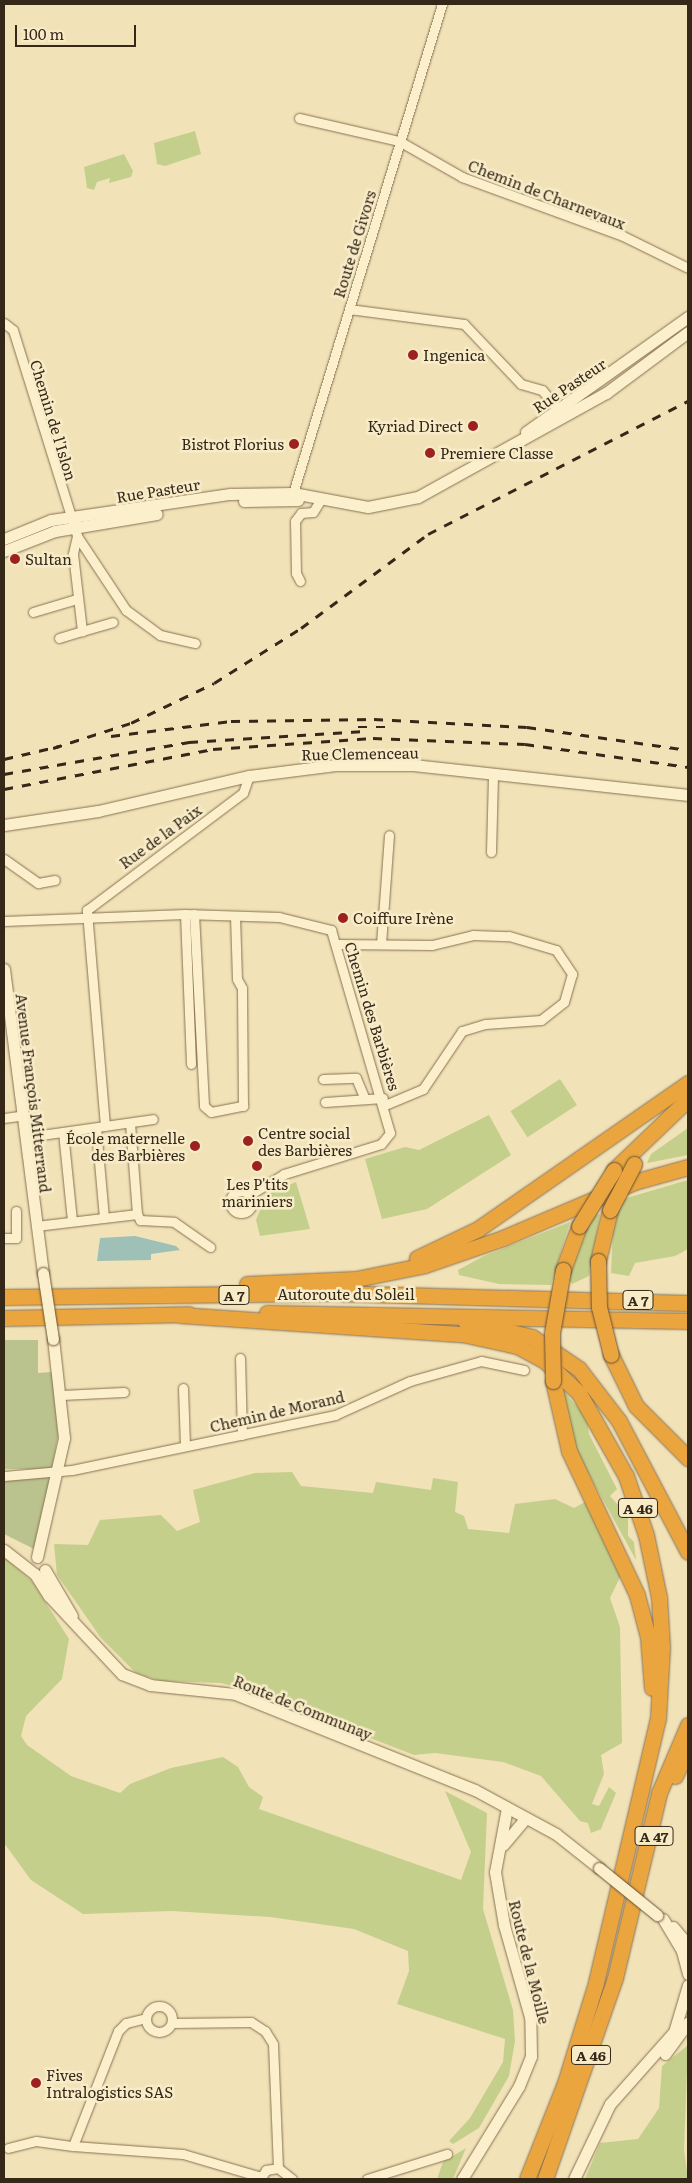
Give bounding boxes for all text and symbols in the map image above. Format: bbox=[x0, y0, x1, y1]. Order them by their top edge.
scale bar bbox=[18, 15, 139, 47]
text: 100 m bbox=[23, 22, 64, 45]
street label: Chemin de Charnevaux bbox=[466, 156, 628, 232]
street label: Route de Givors bbox=[329, 188, 379, 300]
place label: Ingenica bbox=[423, 346, 485, 364]
marker: Ingenica bbox=[407, 349, 419, 361]
street label: Rue Pasteur bbox=[529, 354, 609, 416]
street label: Chemin de l'Islon bbox=[27, 358, 81, 482]
place label: Kyriad Direct bbox=[367, 417, 463, 435]
marker: Kyriad Direct bbox=[467, 420, 479, 432]
place label: Bistrot Florius bbox=[181, 435, 284, 453]
marker: Bistrot Florius bbox=[288, 438, 300, 450]
place label: Premiere Classe bbox=[440, 444, 553, 462]
marker: Premiere Classe bbox=[424, 447, 436, 459]
street label: Rue Pasteur bbox=[115, 475, 201, 505]
place label: Sultan bbox=[25, 550, 72, 568]
marker: Sultan bbox=[9, 553, 21, 565]
street label: Rue Clemenceau bbox=[301, 743, 419, 763]
street label: Rue de la Paix bbox=[115, 800, 205, 872]
place label: Coiffure Irène bbox=[353, 909, 454, 927]
marker: Coiffure Irène bbox=[337, 912, 349, 924]
street label: Chemin des Barbières bbox=[342, 940, 404, 1092]
street label: Avenue François Mitterrand bbox=[13, 992, 55, 1194]
place label: Centre social des Barbières bbox=[258, 1123, 352, 1158]
place label: École maternelle des Barbières bbox=[66, 1128, 185, 1163]
marker: Centre social des Barbières bbox=[242, 1135, 254, 1147]
marker: École maternelle des Barbières bbox=[189, 1140, 201, 1152]
marker: Les P'tits mariniers bbox=[251, 1160, 263, 1172]
place label: Les P'tits mariniers bbox=[221, 1174, 293, 1209]
road number: A 7 bbox=[218, 1284, 250, 1306]
street label: Autoroute du Soleil bbox=[277, 1285, 415, 1303]
road number: A 7 bbox=[622, 1288, 654, 1312]
street label: Chemin de Morand bbox=[208, 1387, 346, 1435]
road number: A 46 bbox=[617, 1496, 659, 1520]
street label: Route de Communay bbox=[231, 1671, 375, 1743]
road number: A 47 bbox=[634, 1824, 674, 1848]
street label: Route de la Moille bbox=[506, 1898, 554, 2026]
road number: A 46 bbox=[570, 2044, 612, 2066]
place label: Fives Intralogistics SAS bbox=[46, 2065, 173, 2100]
marker: Fives Intralogistics SAS bbox=[30, 2077, 42, 2089]

